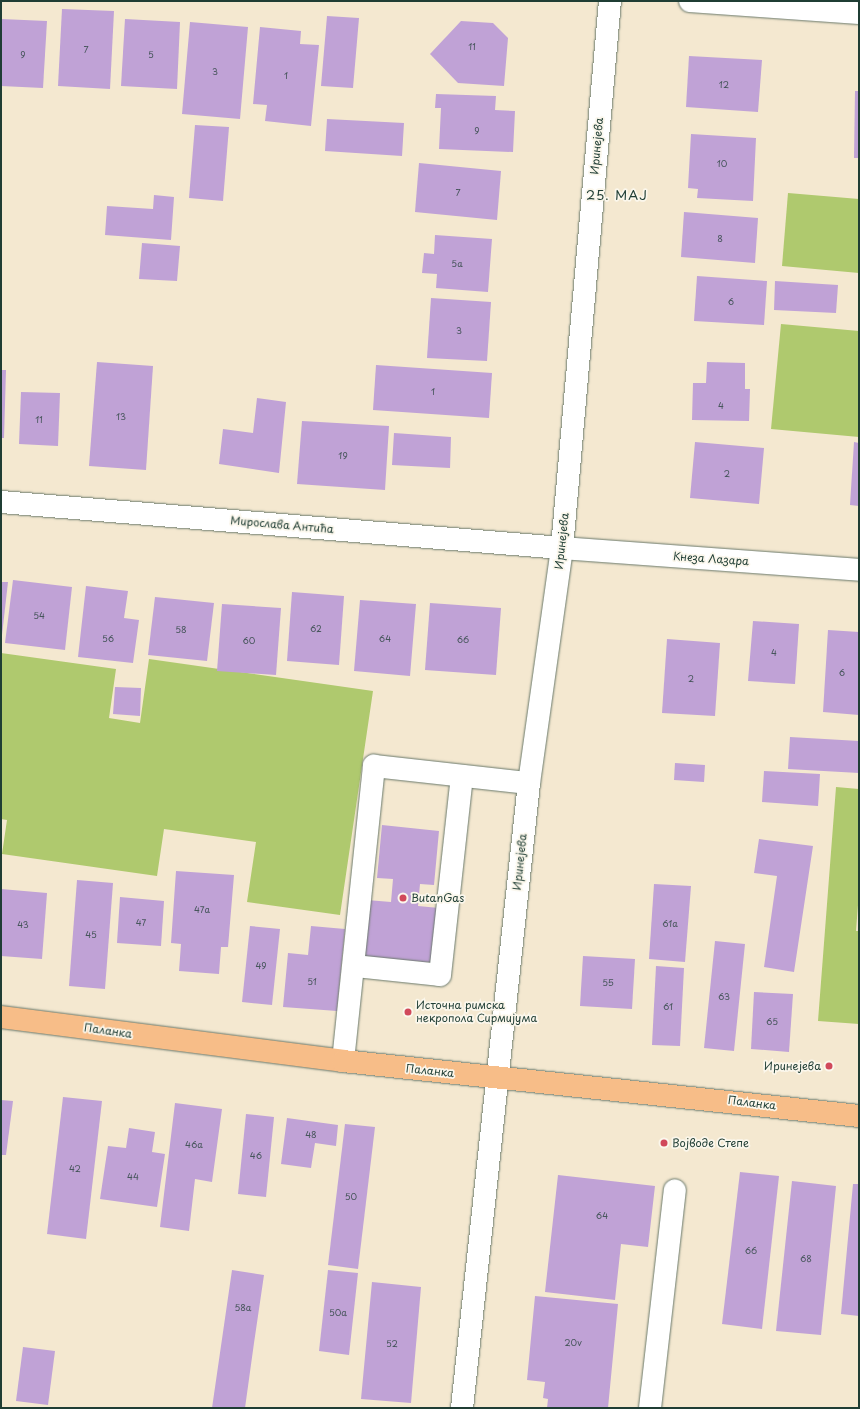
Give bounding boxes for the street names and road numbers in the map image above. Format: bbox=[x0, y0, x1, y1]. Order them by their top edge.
street label: Иринејева bbox=[588, 117, 606, 175]
street label: Иринејева bbox=[552, 512, 572, 570]
street label: Мирослава Антића bbox=[229, 514, 335, 536]
street label: Кнеза Лазара bbox=[673, 550, 749, 568]
street label: Иринејева bbox=[510, 833, 530, 891]
street label: Паланка bbox=[83, 1021, 133, 1041]
street label: Паланка bbox=[405, 1062, 455, 1080]
street label: Паланка bbox=[727, 1094, 777, 1112]

